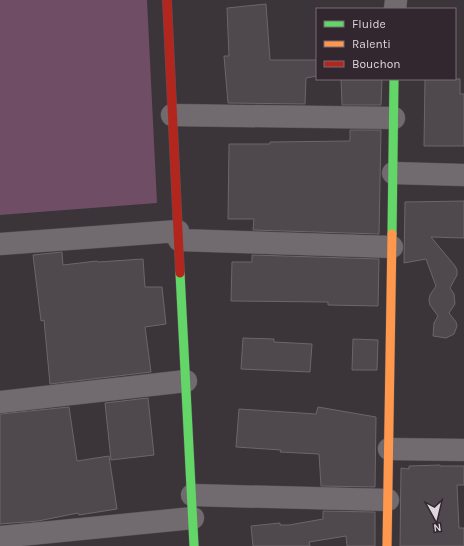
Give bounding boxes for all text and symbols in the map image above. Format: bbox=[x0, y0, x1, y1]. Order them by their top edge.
legend bbox=[316, 8, 456, 80]
text: Fluide bbox=[352, 17, 386, 31]
text: Ralenti bbox=[352, 37, 391, 51]
text: Bouchon bbox=[352, 57, 401, 71]
north arrow bbox=[416, 498, 456, 538]
text: N bbox=[433, 520, 442, 534]

